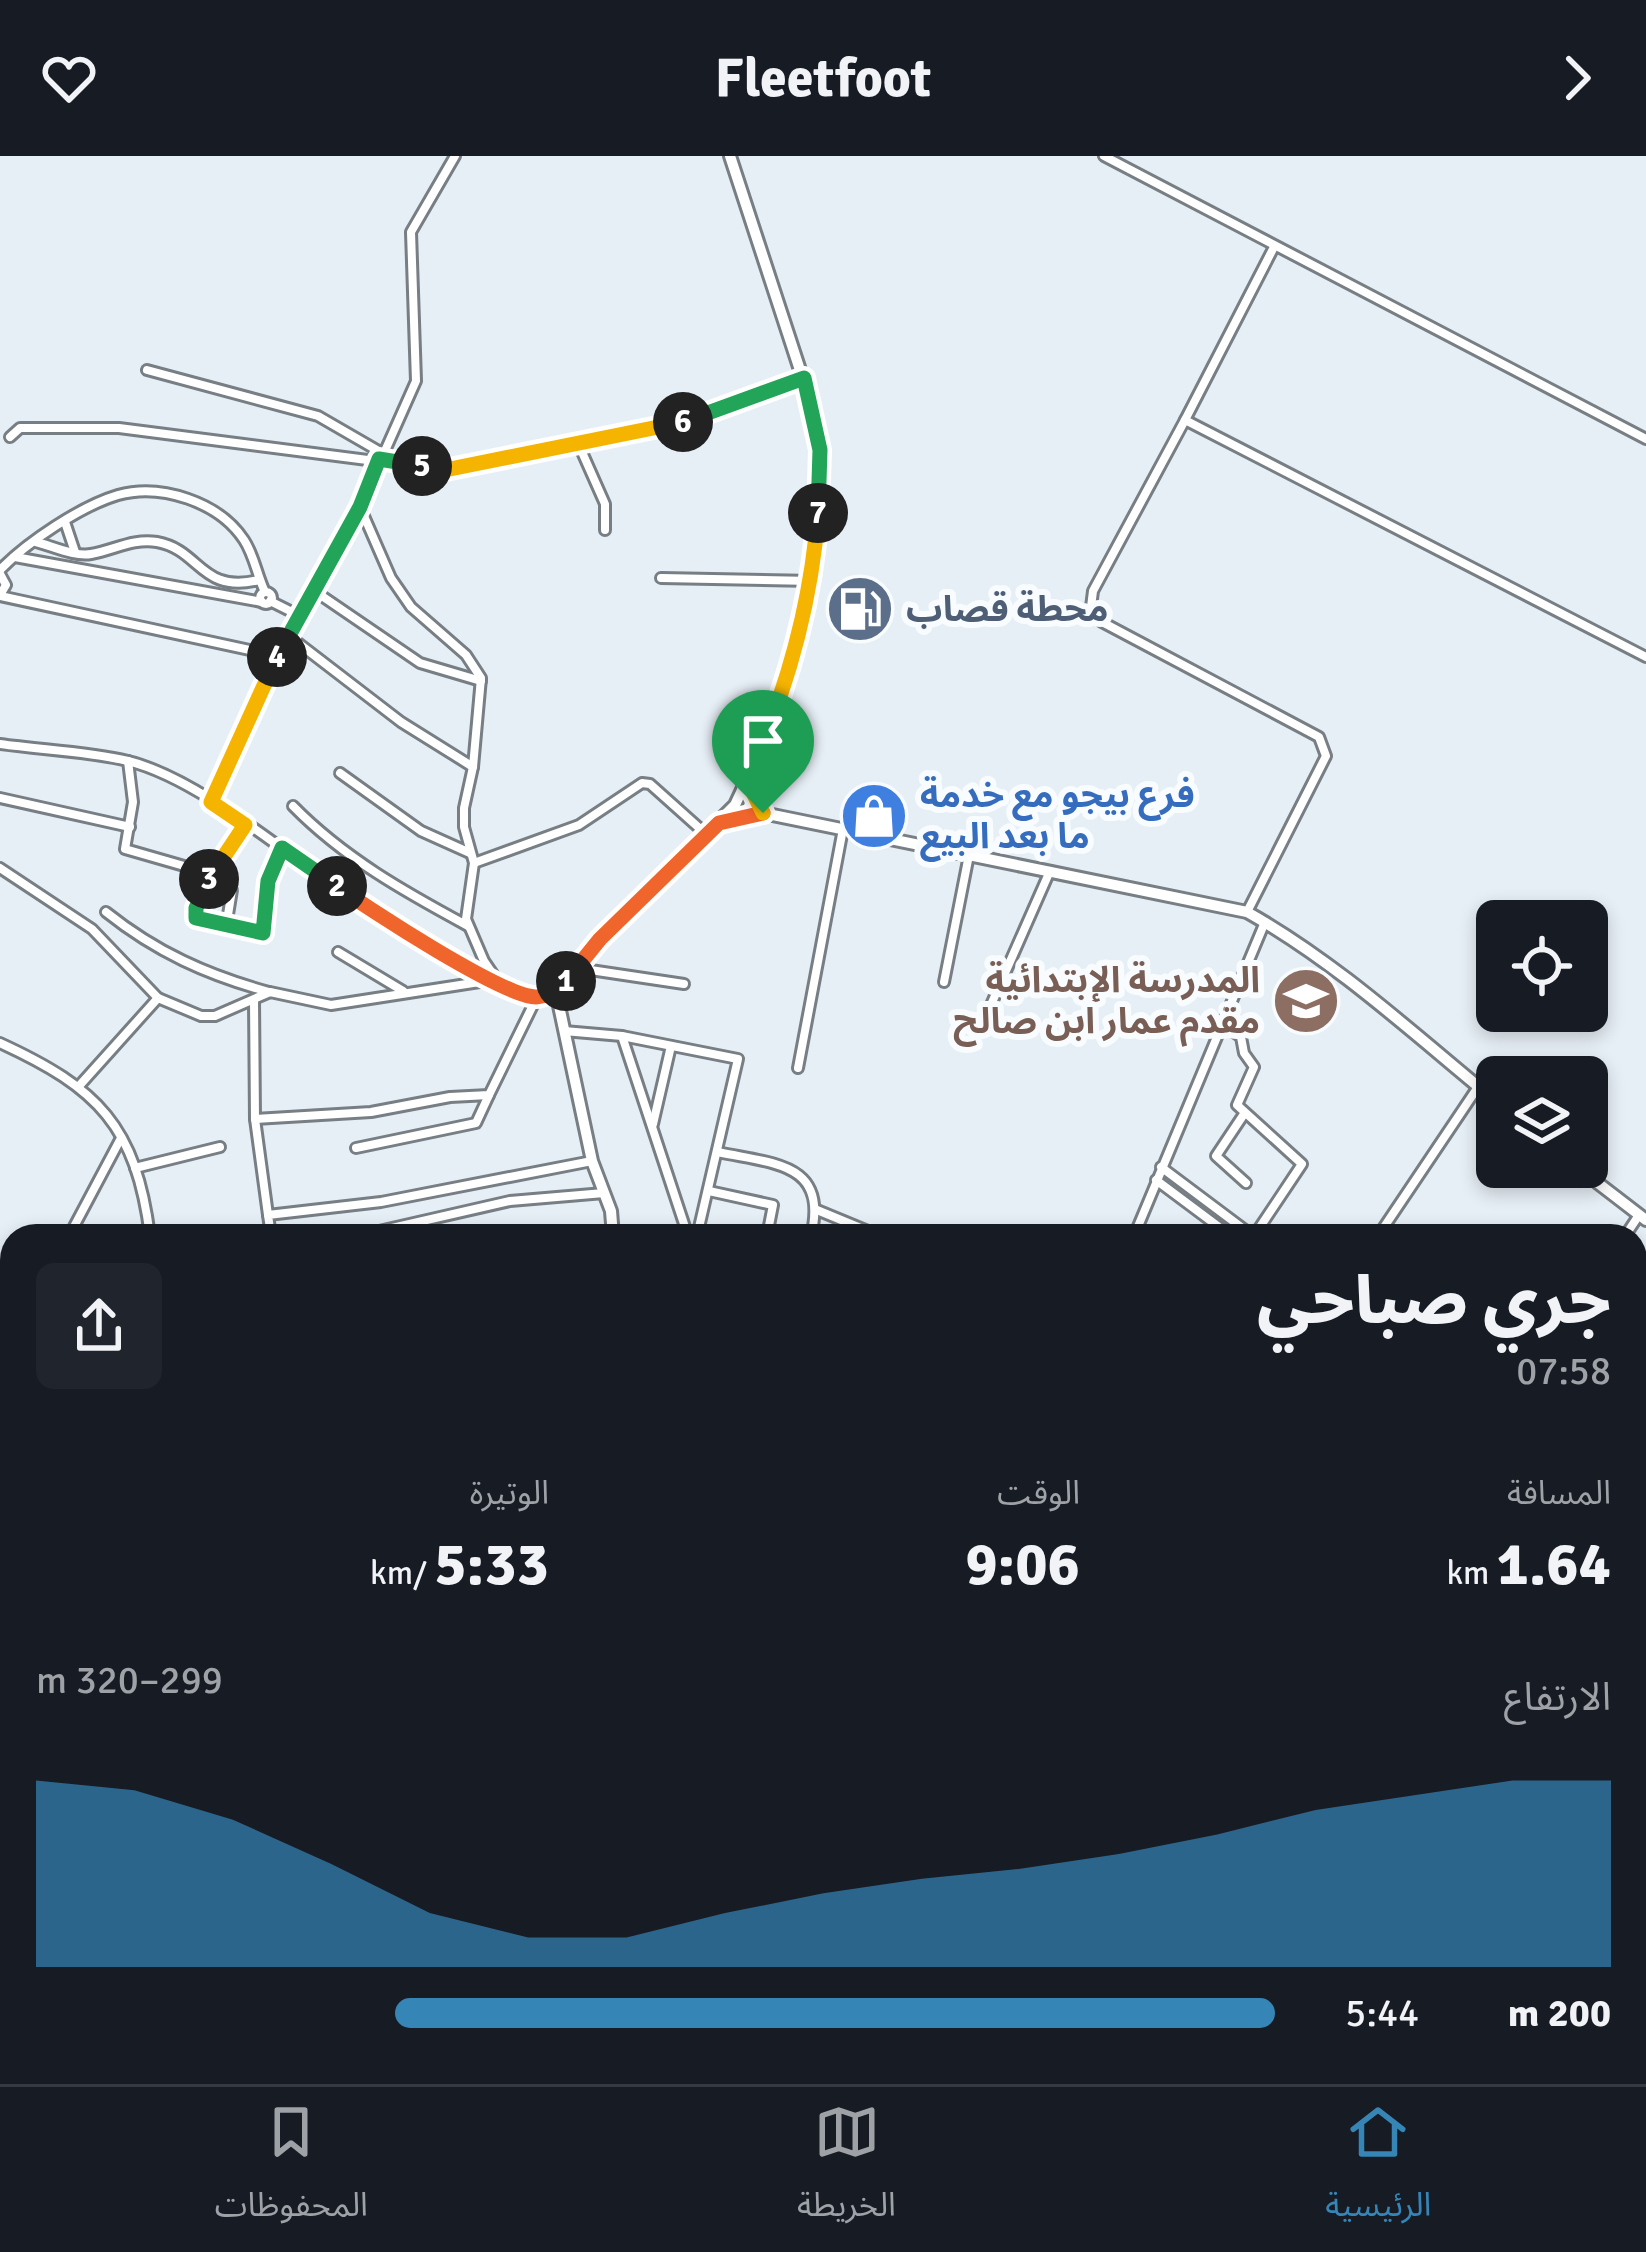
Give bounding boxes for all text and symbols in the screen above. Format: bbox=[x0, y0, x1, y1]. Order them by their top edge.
icon: heart bbox=[36, 45, 102, 111]
text: Fleetfoot bbox=[715, 45, 931, 112]
icon: forward bbox=[1544, 45, 1610, 111]
pin: 6 bbox=[653, 392, 713, 452]
text: 6 bbox=[674, 401, 692, 442]
pin: 5 bbox=[392, 436, 452, 496]
text: 5 bbox=[413, 445, 431, 486]
pin: 7 bbox=[788, 483, 848, 543]
text: 7 bbox=[809, 492, 827, 533]
fuel station icon: محطة قصاب bbox=[825, 574, 895, 644]
place label: محطة قصاب bbox=[906, 587, 1109, 632]
pin: 4 bbox=[247, 627, 307, 687]
text: 4 bbox=[268, 636, 286, 677]
pin bbox=[712, 690, 814, 813]
icon: arrive bbox=[730, 708, 796, 774]
place label: فرع بيجو مع خدمة ما بعد البيع bbox=[920, 773, 1195, 862]
shop icon: فرع بيجو مع خدمة ما بعد البيع bbox=[839, 781, 909, 851]
pin: 3 bbox=[179, 849, 239, 909]
pin: 2 bbox=[307, 856, 367, 916]
text: 3 bbox=[200, 858, 218, 899]
text: 2 bbox=[328, 865, 346, 906]
map controls bbox=[1476, 900, 1608, 1188]
button: locate bbox=[1476, 900, 1608, 1032]
pin: 1 bbox=[536, 951, 596, 1011]
place label: المدرسة الإبتدائية مقدم عمار ابن صالح bbox=[953, 958, 1260, 1047]
text: 1 bbox=[557, 960, 575, 1001]
school or university icon: المدرسة الإبتدائية مقدم عمار ابن صالح bbox=[1271, 966, 1341, 1036]
button: layers bbox=[1476, 1056, 1608, 1188]
text: جري صباحي bbox=[1257, 1261, 1611, 1342]
button: share bbox=[36, 1263, 162, 1389]
text: 07:58 bbox=[1516, 1347, 1611, 1395]
text: الوتيرة bbox=[470, 1473, 549, 1514]
text: الوقت bbox=[997, 1473, 1080, 1514]
text: المسافة bbox=[1507, 1473, 1611, 1514]
text: 5:33 bbox=[434, 1528, 549, 1602]
text: 9:06 bbox=[965, 1528, 1080, 1602]
text: 1.64 bbox=[1497, 1528, 1611, 1602]
text: /km bbox=[370, 1553, 434, 1594]
text: km bbox=[1446, 1553, 1497, 1594]
text: 299–320 m bbox=[36, 1656, 223, 1704]
text: الارتفاع bbox=[1504, 1673, 1611, 1721]
text: 5:44 bbox=[1345, 1989, 1419, 2037]
text: 200 m bbox=[1508, 1989, 1611, 2037]
tab: المحفوظات bbox=[215, 2099, 368, 2240]
tab: الخريطة bbox=[797, 2099, 896, 2240]
tab: الرئيسية bbox=[1325, 2099, 1431, 2240]

